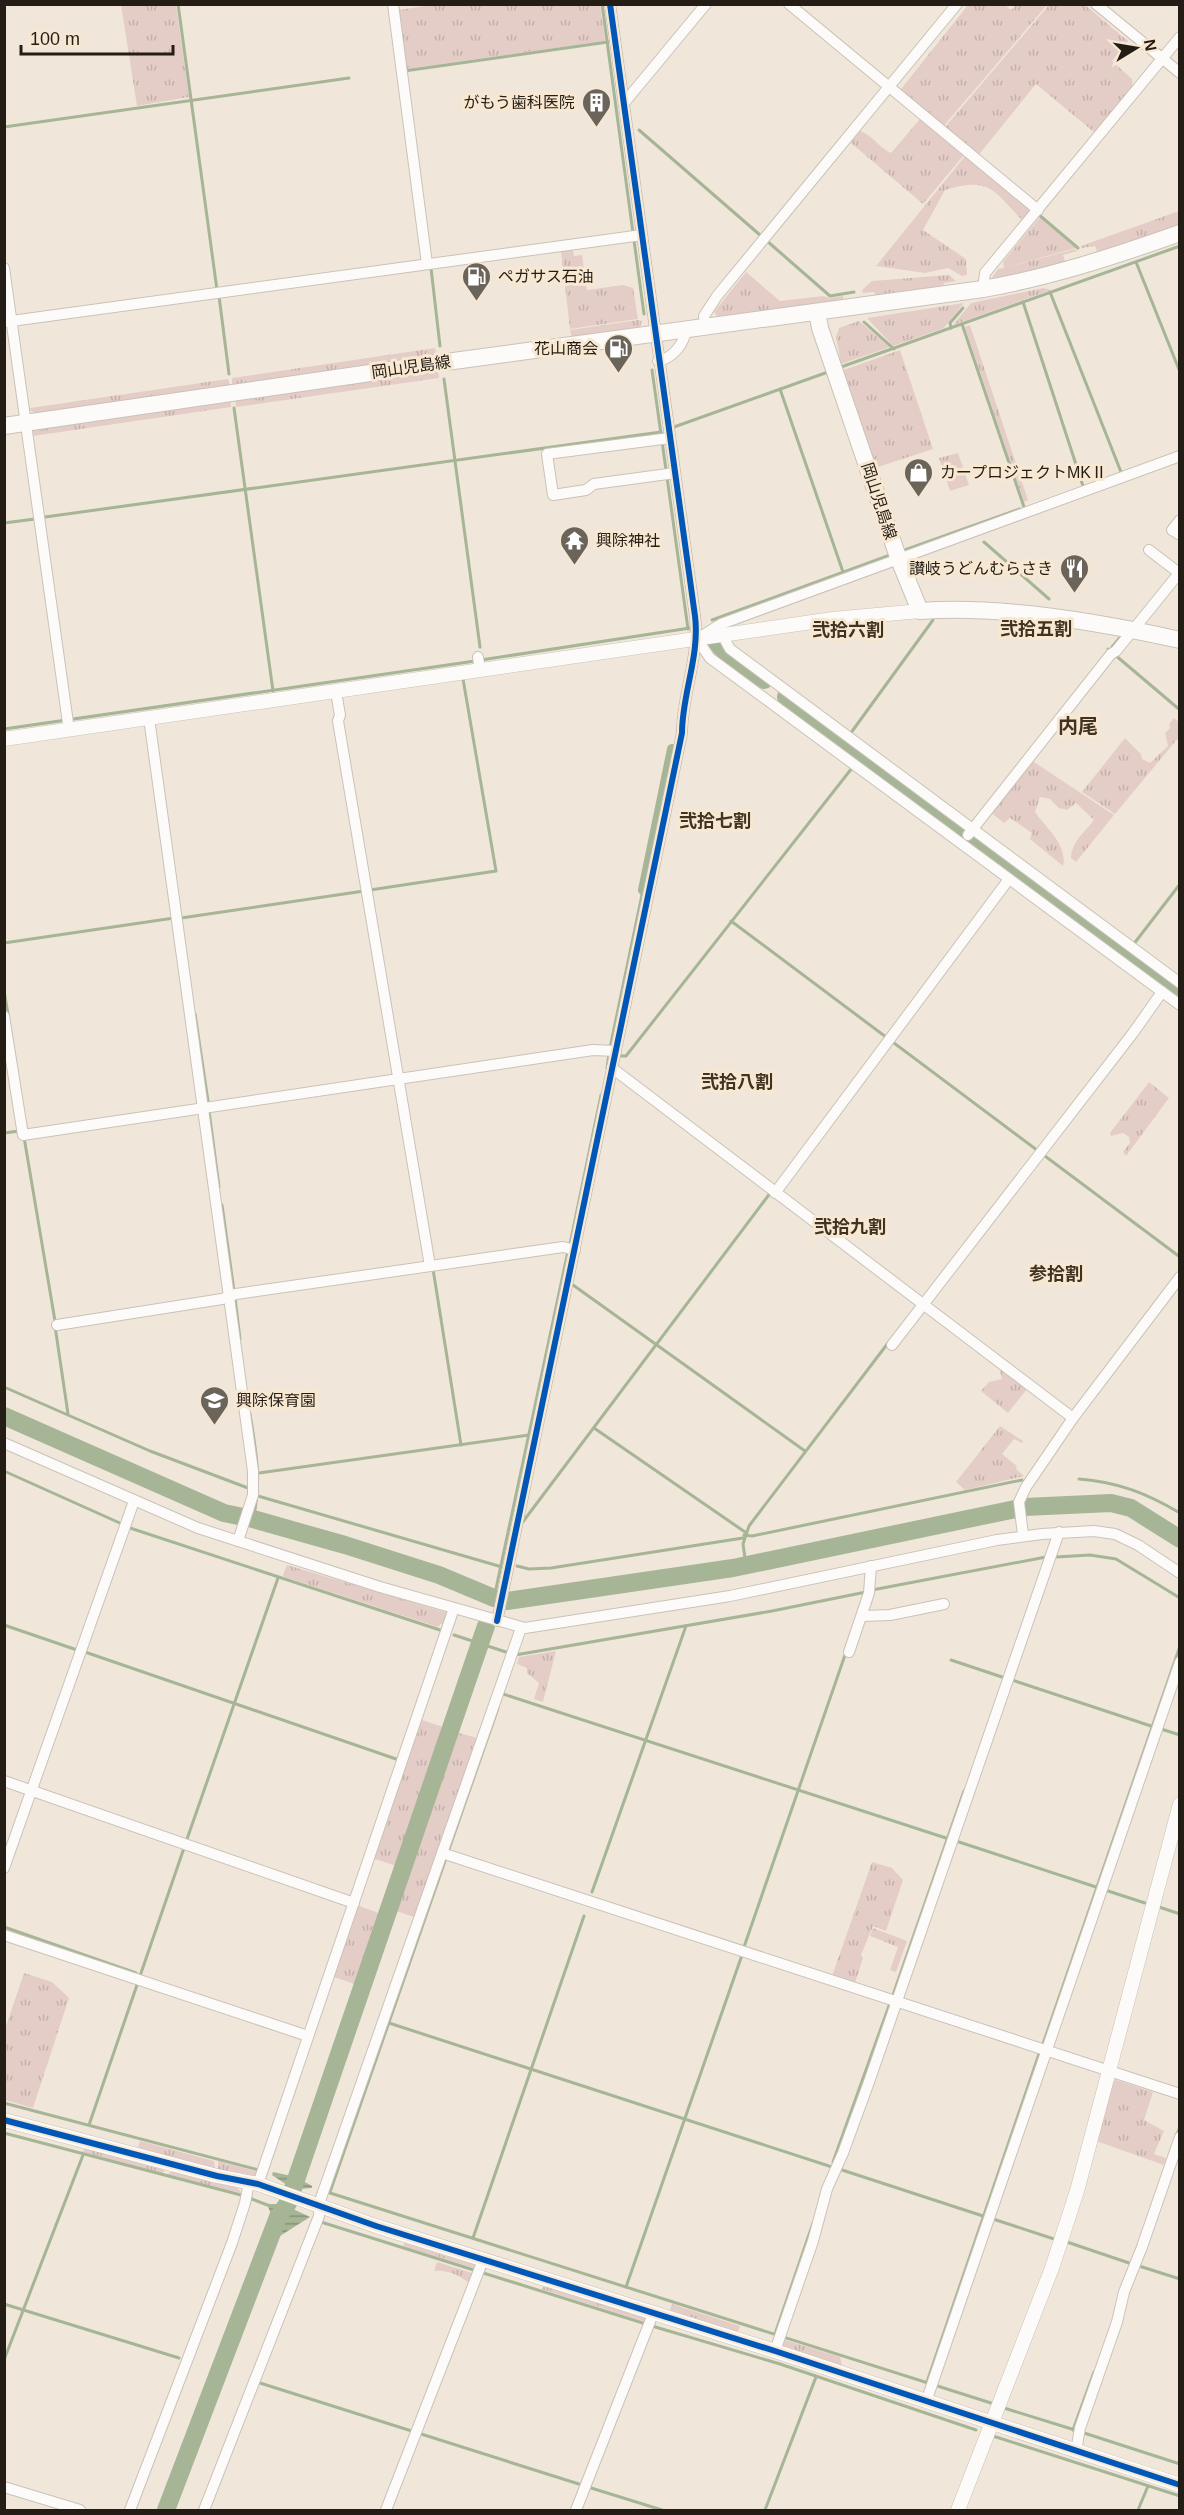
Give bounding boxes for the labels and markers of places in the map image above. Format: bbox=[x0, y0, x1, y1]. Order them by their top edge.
building icon: がもう歯科医院 bbox=[580, 86, 612, 128]
place label: がもう歯科医院 bbox=[463, 94, 575, 111]
fuel station icon: ペガサス石油 bbox=[461, 260, 493, 302]
place label: ペガサス石油 bbox=[498, 268, 594, 285]
fuel station icon: 花山商会 bbox=[603, 332, 635, 374]
place label: 花山商会 bbox=[534, 340, 598, 357]
shop icon: カープロジェクトMKⅡ bbox=[903, 456, 935, 498]
place label: カープロジェクトMKⅡ bbox=[940, 464, 1107, 481]
temple icon: 興除神社 bbox=[559, 524, 591, 566]
place label: 興除神社 bbox=[596, 532, 660, 549]
restaurant icon: 讃岐うどんむらさき bbox=[1058, 552, 1090, 594]
place label: 讃岐うどんむらさき bbox=[909, 560, 1053, 577]
school or university icon: 興除保育園 bbox=[199, 1384, 231, 1426]
place label: 興除保育園 bbox=[236, 1392, 316, 1409]

